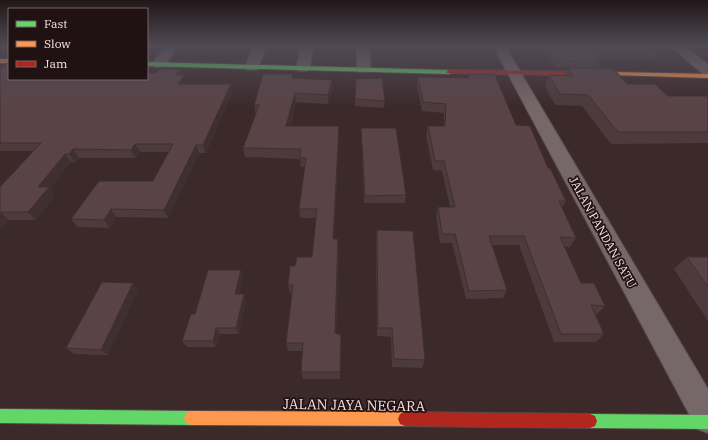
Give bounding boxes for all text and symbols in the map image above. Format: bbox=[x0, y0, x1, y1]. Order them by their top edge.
legend bbox=[8, 8, 148, 80]
text: Fast bbox=[44, 16, 68, 31]
text: Slow bbox=[44, 36, 71, 51]
text: Jam bbox=[44, 56, 68, 71]
street label: JALAN PANDAN SATU bbox=[566, 174, 640, 291]
street label: JALAN JAYA NEGARA bbox=[283, 395, 426, 415]

